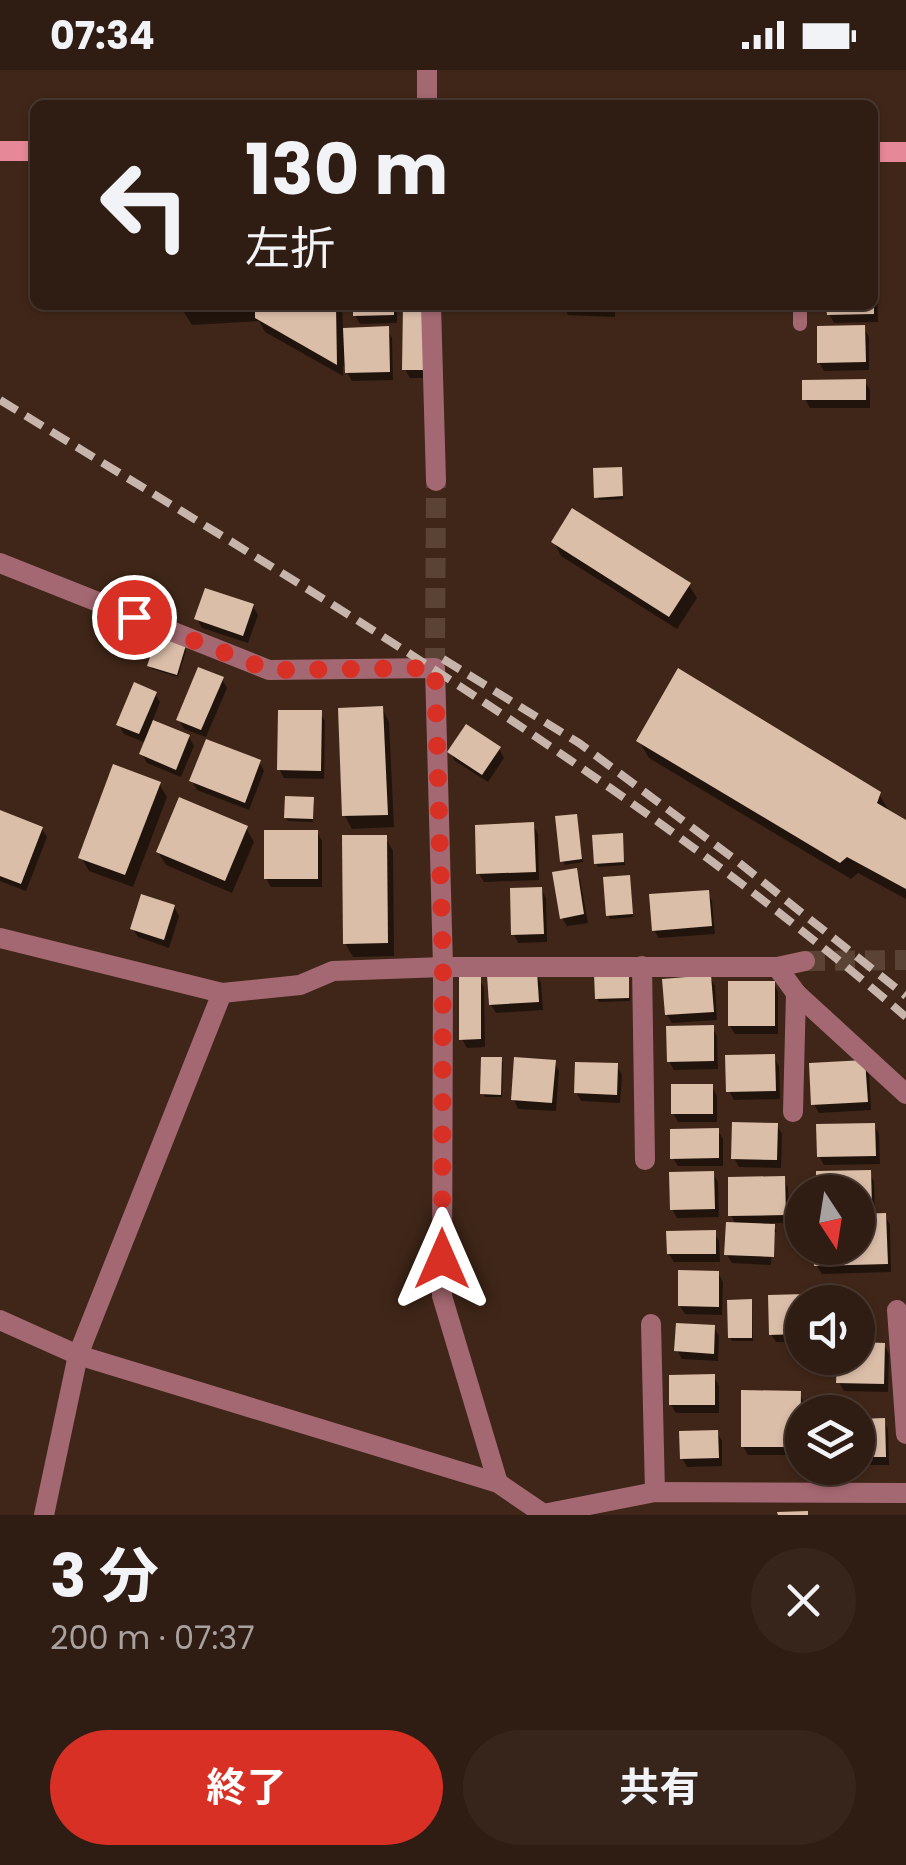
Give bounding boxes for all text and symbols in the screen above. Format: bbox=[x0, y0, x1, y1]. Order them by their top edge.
text: 07:34 bbox=[50, 9, 155, 62]
text: 130 m bbox=[245, 120, 448, 219]
icon: left bbox=[80, 140, 210, 270]
text: 左折 bbox=[245, 217, 335, 280]
pin bbox=[92, 575, 177, 660]
icon: arrive bbox=[107, 590, 162, 645]
north arrow bbox=[785, 1175, 875, 1265]
map controls bbox=[785, 1175, 875, 1485]
position arrow bbox=[390, 1207, 494, 1311]
button: sound bbox=[785, 1285, 875, 1375]
button: layers bbox=[785, 1395, 875, 1485]
text: 3 分 bbox=[50, 1534, 159, 1618]
button: close bbox=[751, 1548, 856, 1653]
text: 200 m · 07:37 bbox=[50, 1615, 255, 1660]
button: 終了 bbox=[50, 1730, 443, 1845]
button: 共有 bbox=[463, 1730, 856, 1845]

